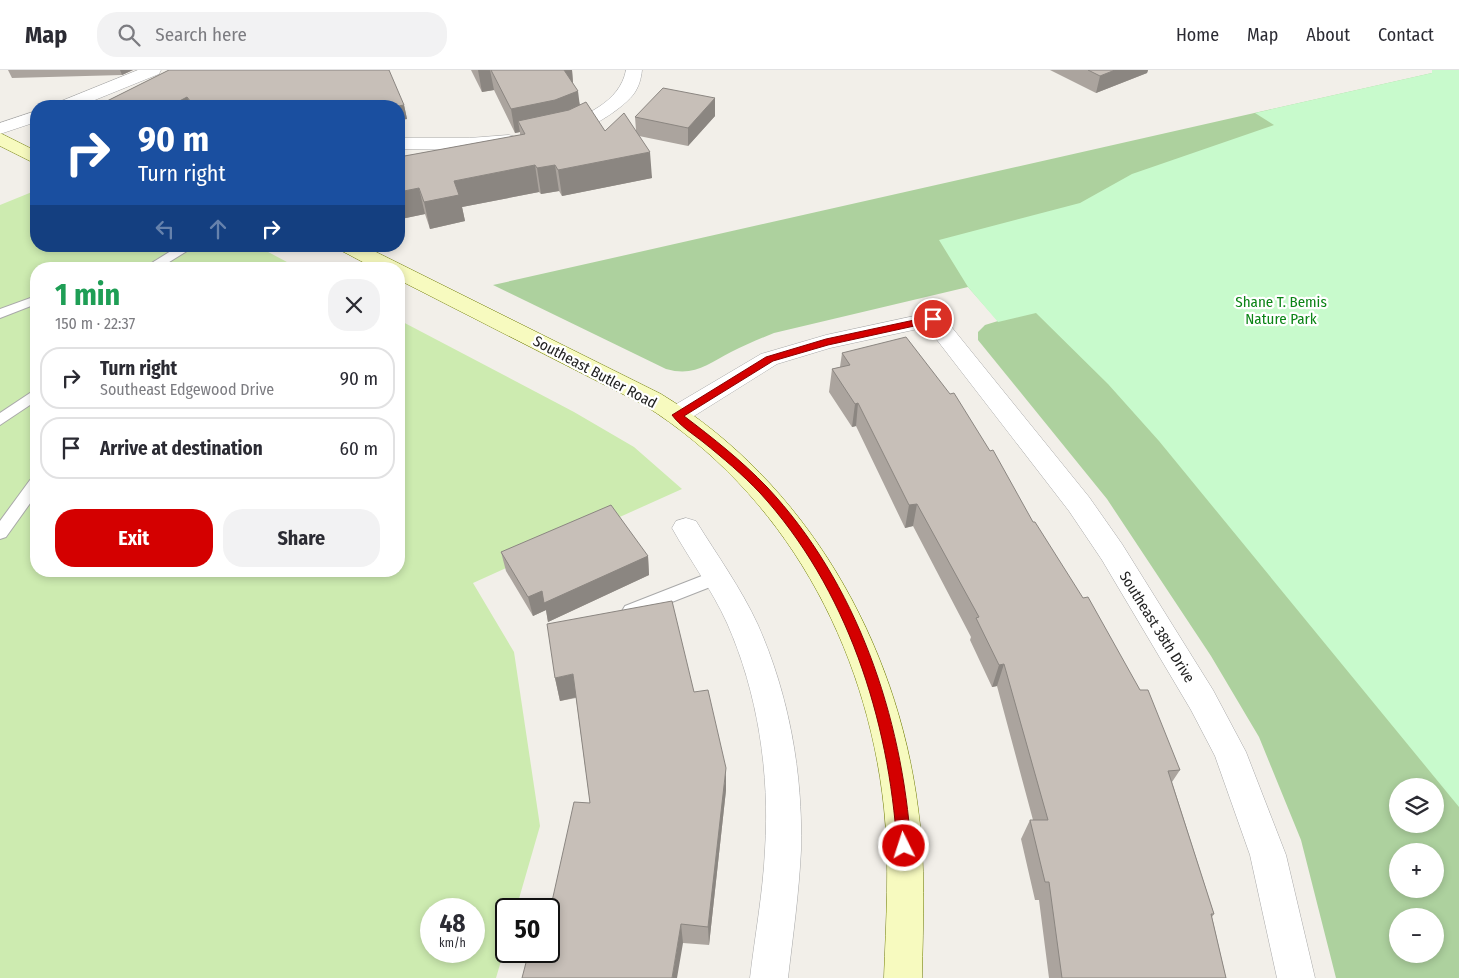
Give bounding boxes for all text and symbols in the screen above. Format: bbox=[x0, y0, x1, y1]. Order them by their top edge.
search box bbox=[97, 12, 447, 57]
text: Map bbox=[25, 21, 67, 49]
icon: search bbox=[115, 21, 143, 49]
text: Search here bbox=[155, 23, 247, 46]
text: Home bbox=[1176, 24, 1219, 46]
text: Map bbox=[1247, 24, 1278, 46]
text: About bbox=[1306, 24, 1350, 46]
text: Contact bbox=[1378, 24, 1434, 46]
text: 90 m bbox=[138, 118, 209, 160]
icon: right bbox=[55, 120, 120, 185]
text: Turn right bbox=[138, 160, 226, 187]
icon: left bbox=[151, 215, 179, 243]
icon: ahead bbox=[204, 215, 232, 243]
icon: right bbox=[257, 215, 285, 243]
text: 1 min bbox=[55, 277, 120, 313]
button: close bbox=[328, 279, 380, 331]
park label: Shane T. Bemis Nature Park bbox=[1235, 293, 1327, 328]
pin bbox=[912, 298, 954, 340]
icon: arrive bbox=[919, 305, 947, 333]
text: 150 m · 22:37 bbox=[55, 314, 135, 333]
street label: Southeast Butler Road bbox=[530, 332, 660, 412]
text: Turn right bbox=[100, 357, 177, 380]
icon: right bbox=[57, 364, 85, 392]
text: 90 m bbox=[340, 367, 378, 390]
text: Southeast Edgewood Drive bbox=[100, 380, 274, 399]
icon: arrive bbox=[57, 434, 85, 462]
text: Arrive at destination bbox=[100, 437, 263, 460]
text: 60 m bbox=[340, 437, 378, 460]
button: Exit bbox=[55, 509, 213, 567]
button: Share bbox=[223, 509, 380, 567]
street label: Southeast 38th Drive bbox=[1116, 568, 1198, 686]
map controls bbox=[1389, 778, 1444, 963]
button: layers bbox=[1389, 778, 1444, 833]
position arrow bbox=[877, 819, 929, 871]
button: + bbox=[1389, 843, 1444, 898]
speed limit sign: 50 bbox=[495, 898, 560, 963]
button: − bbox=[1389, 908, 1444, 963]
text: 48 bbox=[439, 909, 466, 939]
text: km/h bbox=[439, 936, 466, 950]

